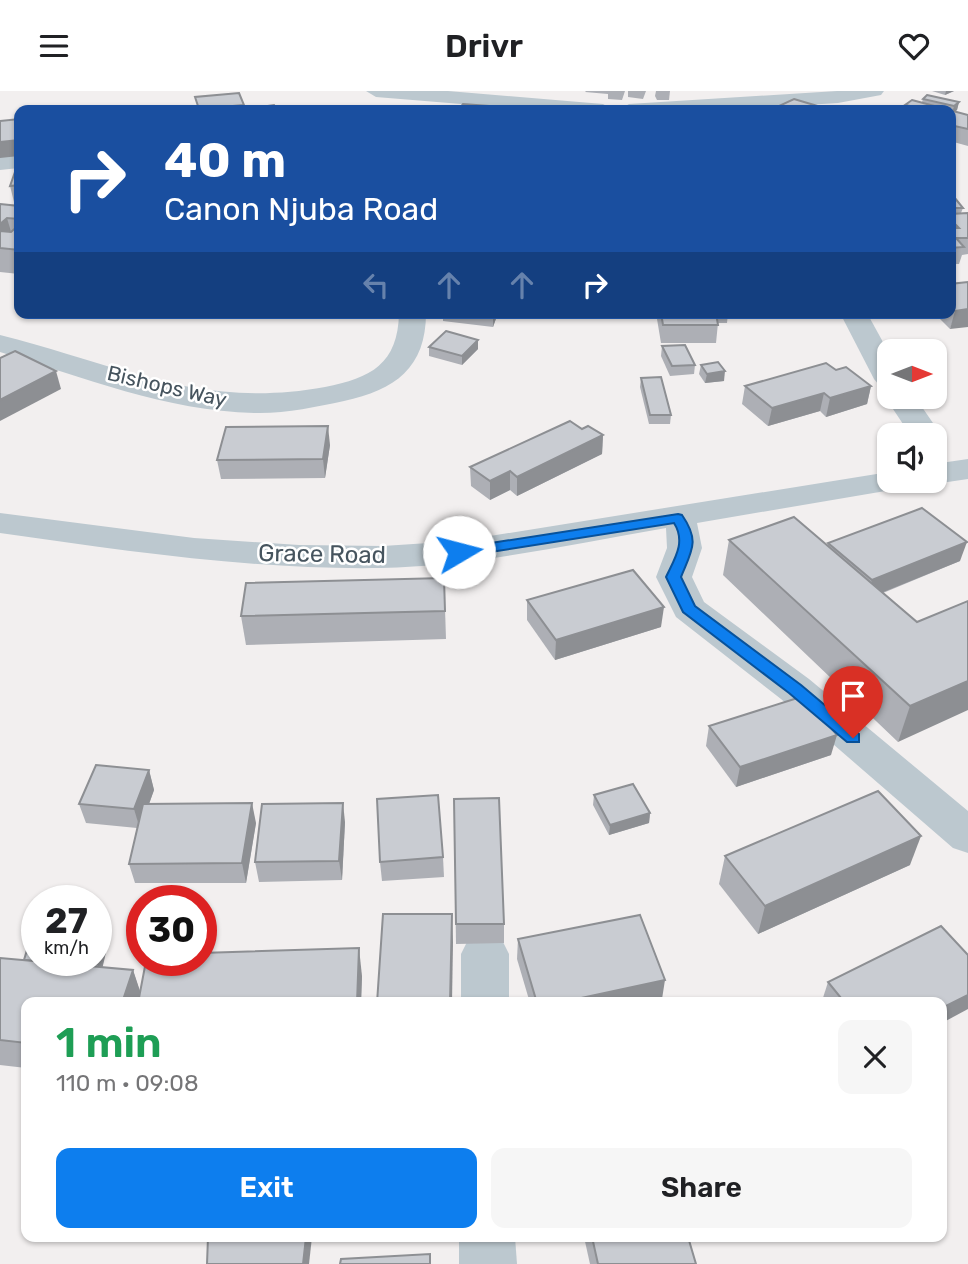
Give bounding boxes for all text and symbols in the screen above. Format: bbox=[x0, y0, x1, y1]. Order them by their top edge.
icon: menu bbox=[35, 27, 73, 65]
text: Drivr bbox=[445, 27, 523, 65]
icon: heart bbox=[895, 27, 933, 65]
text: 40 m bbox=[164, 131, 286, 189]
icon: right bbox=[49, 133, 140, 224]
text: Canon Njuba Road bbox=[164, 190, 438, 228]
icon: left bbox=[357, 266, 395, 304]
icon: ahead bbox=[430, 266, 468, 304]
icon: ahead bbox=[503, 266, 541, 304]
icon: right bbox=[576, 266, 614, 304]
north arrow bbox=[877, 339, 947, 409]
map controls bbox=[877, 339, 947, 493]
street label: Bishops Way bbox=[105, 360, 230, 412]
button: sound bbox=[877, 423, 947, 493]
position arrow bbox=[422, 515, 496, 589]
street label: Grace Road bbox=[258, 539, 386, 569]
pin bbox=[823, 666, 883, 738]
icon: arrive bbox=[834, 677, 872, 715]
speed limit sign: 30 bbox=[126, 885, 217, 976]
text: 27 bbox=[45, 900, 88, 942]
text: km/h bbox=[44, 937, 89, 959]
text: 1 min bbox=[56, 1018, 162, 1068]
button: close bbox=[838, 1020, 912, 1094]
text: 110 m · 09:08 bbox=[56, 1069, 199, 1097]
button: Exit bbox=[56, 1148, 477, 1228]
button: Share bbox=[491, 1148, 912, 1228]

